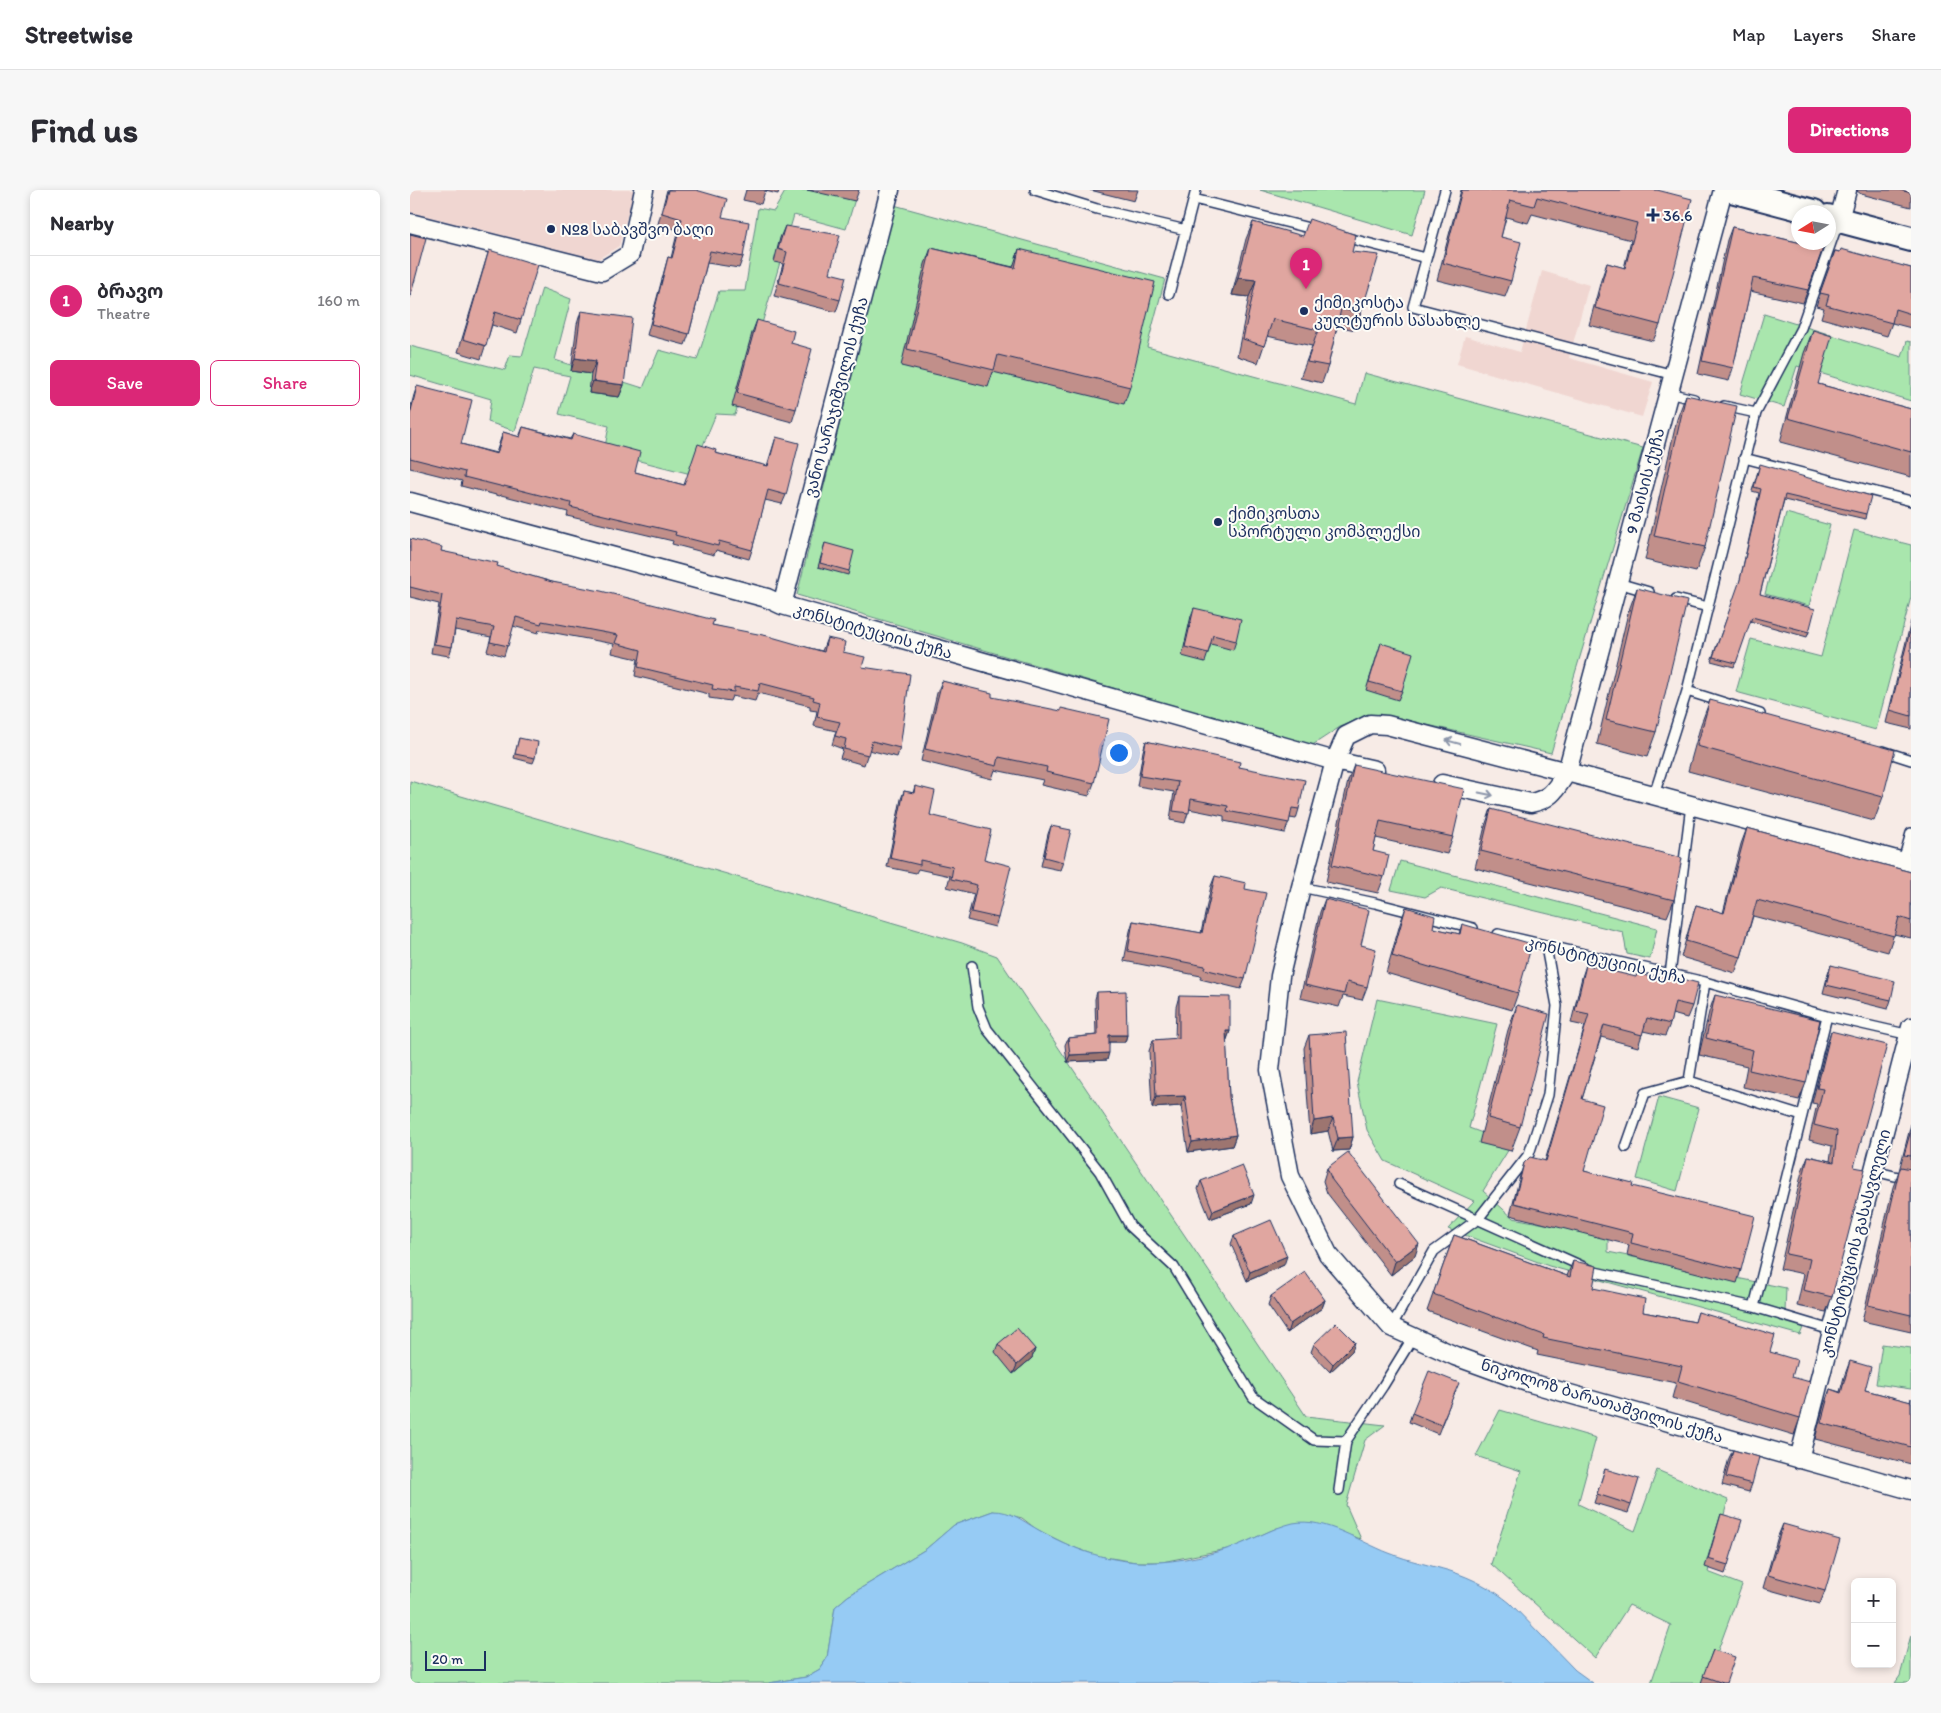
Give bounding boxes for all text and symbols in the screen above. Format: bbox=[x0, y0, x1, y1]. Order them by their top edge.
text: Streetwise bbox=[25, 20, 133, 49]
text: Map bbox=[1732, 24, 1765, 46]
text: Layers bbox=[1793, 24, 1843, 46]
text: Share bbox=[1871, 24, 1916, 46]
button: Directions bbox=[1788, 107, 1911, 153]
text: Find us bbox=[30, 109, 138, 151]
north arrow bbox=[1791, 205, 1836, 250]
place label: 36.6 bbox=[1663, 206, 1693, 225]
marker: 36.6 bbox=[1647, 209, 1659, 221]
text: Nearby bbox=[50, 210, 114, 235]
place label: №8 საბავშვო ბაღი bbox=[561, 220, 714, 239]
marker: №8 საბავშვო ბაღი bbox=[545, 223, 557, 235]
pin: 1 bbox=[1290, 248, 1322, 289]
text: ბრავო bbox=[97, 280, 163, 303]
text: 1 bbox=[62, 291, 70, 310]
text: 160 m bbox=[317, 291, 360, 310]
place label: ქიმიკოსტა კულტურის სასახლე bbox=[1314, 293, 1481, 331]
street label: ვანო სარაჯიშვილის ქუჩა bbox=[800, 295, 873, 500]
text: Theatre bbox=[97, 304, 150, 323]
marker: ქიმიკოსტა კულტურის სასახლე bbox=[1298, 305, 1310, 317]
button: Save bbox=[50, 360, 200, 406]
button: Share bbox=[210, 360, 360, 406]
street label: 9 მაისის ქუჩა bbox=[1622, 426, 1668, 536]
place label: ქიმიკოსთა სპორტული კომპლექსი bbox=[1228, 504, 1421, 542]
marker: ქიმიკოსთა სპორტული კომპლექსი bbox=[1212, 516, 1224, 528]
street label: კონსტიტუციის ქუჩა bbox=[791, 599, 955, 663]
one-way arrow bbox=[1445, 737, 1461, 746]
your location bbox=[1106, 740, 1132, 766]
one-way arrow bbox=[1477, 789, 1493, 799]
street label: კონსტიტუციის ქუჩა bbox=[1524, 932, 1688, 988]
street label: კონსტიტუციის გასასვლელი bbox=[1815, 1127, 1896, 1359]
street label: ნიკოლოზ ბარათაშვილის ქუჩა bbox=[1478, 1355, 1725, 1448]
map controls bbox=[1851, 1578, 1896, 1668]
button: + bbox=[1851, 1578, 1896, 1623]
button: − bbox=[1851, 1623, 1896, 1668]
scale bar bbox=[425, 1648, 486, 1671]
text: 20 m bbox=[432, 1651, 463, 1668]

